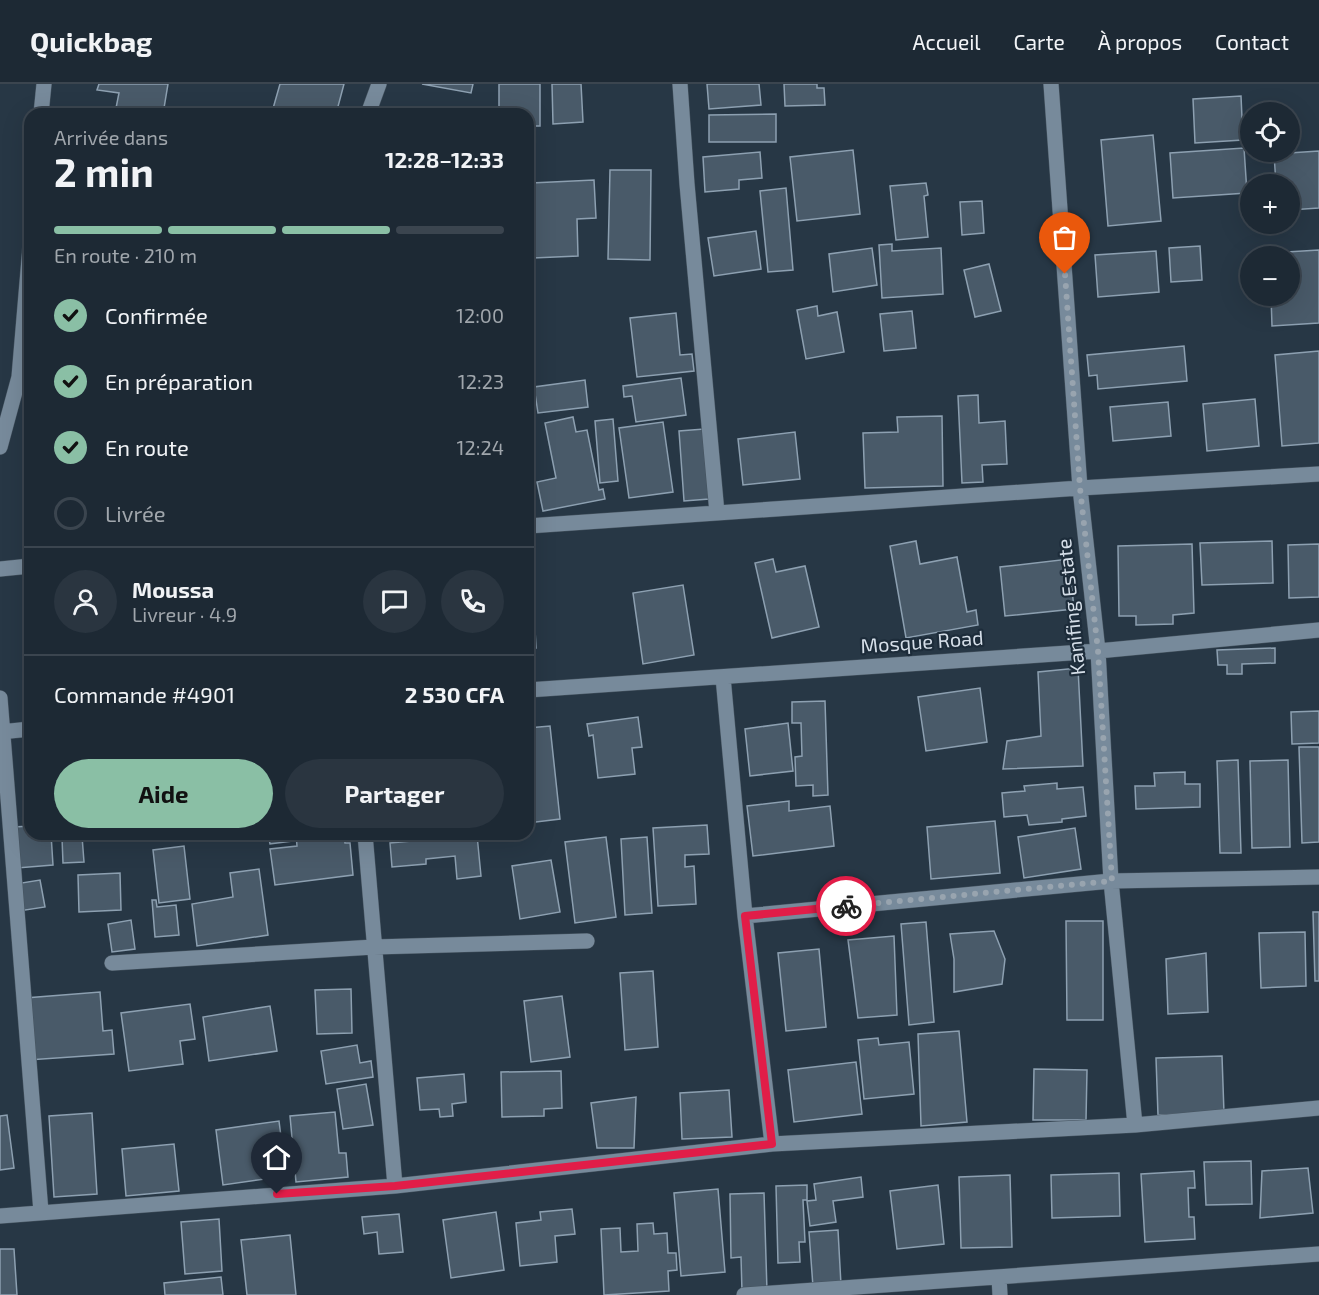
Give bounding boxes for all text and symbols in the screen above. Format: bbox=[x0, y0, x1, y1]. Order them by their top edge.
text: Quickbag bbox=[30, 24, 152, 58]
text: Accueil bbox=[912, 29, 981, 54]
text: Carte bbox=[1014, 29, 1065, 54]
text: À propos bbox=[1098, 29, 1182, 54]
text: Contact bbox=[1215, 29, 1289, 54]
map controls bbox=[1240, 102, 1300, 306]
button: locate bbox=[1240, 102, 1300, 162]
text: Arrivée dans bbox=[54, 125, 168, 149]
text: 12:28–12:33 bbox=[385, 146, 504, 172]
text: 2 min bbox=[54, 148, 154, 195]
button: + bbox=[1240, 174, 1300, 234]
pin bbox=[1039, 212, 1090, 274]
icon: bag bbox=[1048, 221, 1081, 254]
text: En route · 210 m bbox=[54, 243, 197, 267]
button: − bbox=[1240, 246, 1300, 306]
icon: check bbox=[54, 299, 87, 332]
text: Confirmée bbox=[105, 302, 208, 328]
text: 12:00 bbox=[456, 303, 504, 327]
icon: check bbox=[54, 365, 87, 398]
text: En préparation bbox=[105, 368, 253, 394]
text: 12:23 bbox=[458, 369, 504, 393]
icon: check bbox=[54, 431, 87, 464]
text: En route bbox=[105, 434, 189, 460]
text: 12:24 bbox=[457, 435, 504, 459]
text: Livrée bbox=[105, 500, 166, 526]
street label: Kanifing Estate bbox=[1051, 538, 1089, 677]
button: person bbox=[54, 570, 117, 633]
button: chat bbox=[363, 570, 426, 633]
button: phone bbox=[441, 570, 504, 633]
text: Moussa bbox=[132, 576, 214, 602]
text: Livreur · 4.9 bbox=[132, 602, 237, 626]
street label: Mosque Road bbox=[860, 625, 984, 657]
text: Commande #4901 bbox=[54, 681, 235, 707]
text: 2 530 CFA bbox=[405, 681, 504, 707]
button: Aide bbox=[54, 759, 273, 828]
button: Partager bbox=[285, 759, 504, 828]
courier bbox=[816, 876, 876, 936]
icon: bike bbox=[830, 890, 863, 923]
pin bbox=[251, 1132, 302, 1194]
icon: home bbox=[260, 1141, 293, 1174]

